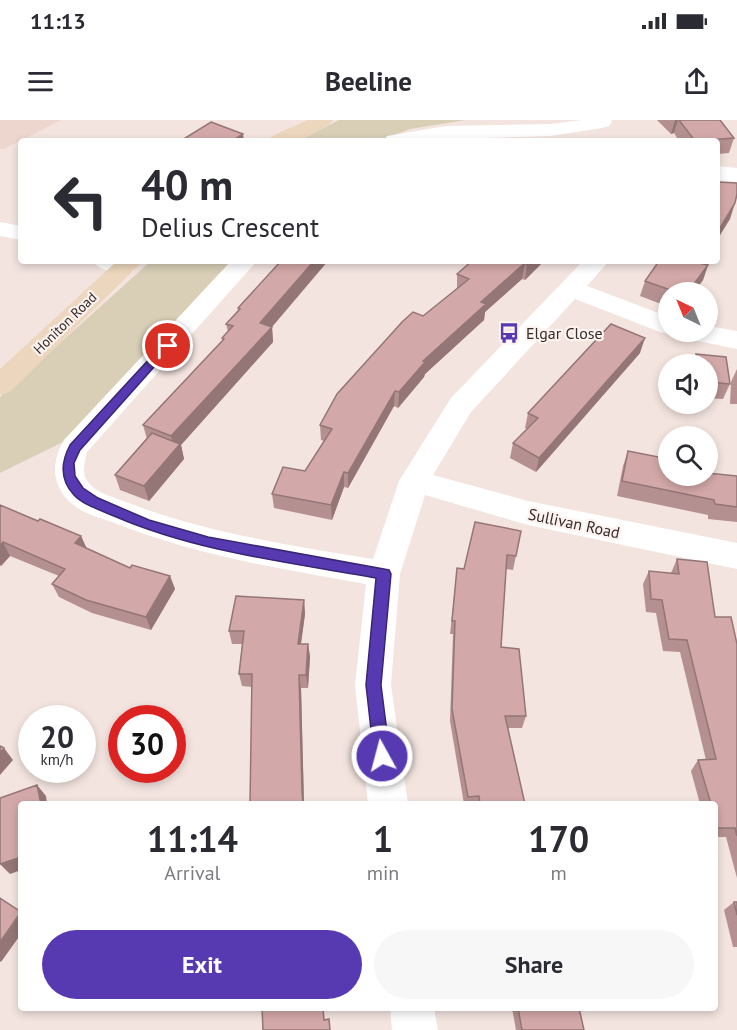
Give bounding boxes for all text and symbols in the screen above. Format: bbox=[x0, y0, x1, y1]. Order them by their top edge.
text: 11:13 bbox=[30, 7, 86, 35]
text: Beeline bbox=[325, 64, 412, 98]
icon: menu bbox=[24, 65, 57, 98]
icon: share bbox=[680, 65, 713, 98]
text: 40 m bbox=[141, 157, 233, 212]
icon: left bbox=[42, 162, 120, 240]
text: Delius Crescent bbox=[141, 210, 319, 244]
north arrow bbox=[658, 282, 718, 342]
map controls bbox=[658, 282, 718, 486]
street label: Honiton Road bbox=[29, 288, 101, 358]
pin bbox=[142, 320, 193, 371]
bus stop icon: Elgar Close bbox=[497, 321, 521, 345]
place label: Elgar Close bbox=[526, 323, 603, 343]
icon: arrive bbox=[151, 329, 184, 362]
button: sound bbox=[658, 354, 718, 414]
button: search bbox=[658, 426, 718, 486]
street label: Sullivan Road bbox=[526, 504, 622, 542]
speed limit sign: 30 bbox=[108, 705, 186, 783]
text: 20 bbox=[40, 717, 74, 756]
position arrow bbox=[350, 724, 414, 788]
text: km/h bbox=[41, 750, 73, 769]
text: 11:14 bbox=[147, 815, 238, 862]
text: 1 bbox=[373, 815, 393, 862]
text: 170 bbox=[528, 815, 589, 862]
text: Arrival bbox=[164, 860, 220, 886]
text: min bbox=[367, 860, 399, 886]
text: m bbox=[551, 860, 567, 886]
button: Exit bbox=[42, 930, 362, 999]
button: Share bbox=[374, 930, 694, 999]

